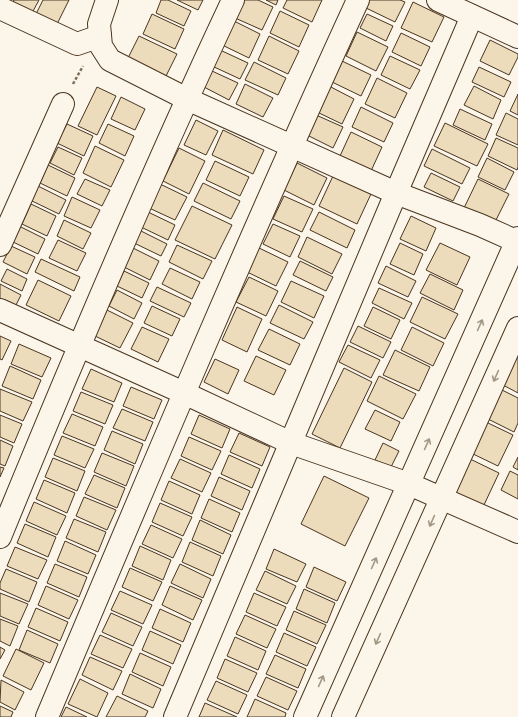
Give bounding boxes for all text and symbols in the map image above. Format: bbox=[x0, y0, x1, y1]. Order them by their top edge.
one-way arrow bbox=[476, 319, 484, 331]
one-way arrow bbox=[492, 370, 499, 382]
one-way arrow bbox=[424, 438, 431, 450]
one-way arrow bbox=[428, 514, 435, 526]
one-way arrow bbox=[371, 557, 378, 569]
one-way arrow bbox=[374, 633, 382, 645]
one-way arrow bbox=[318, 676, 325, 688]

